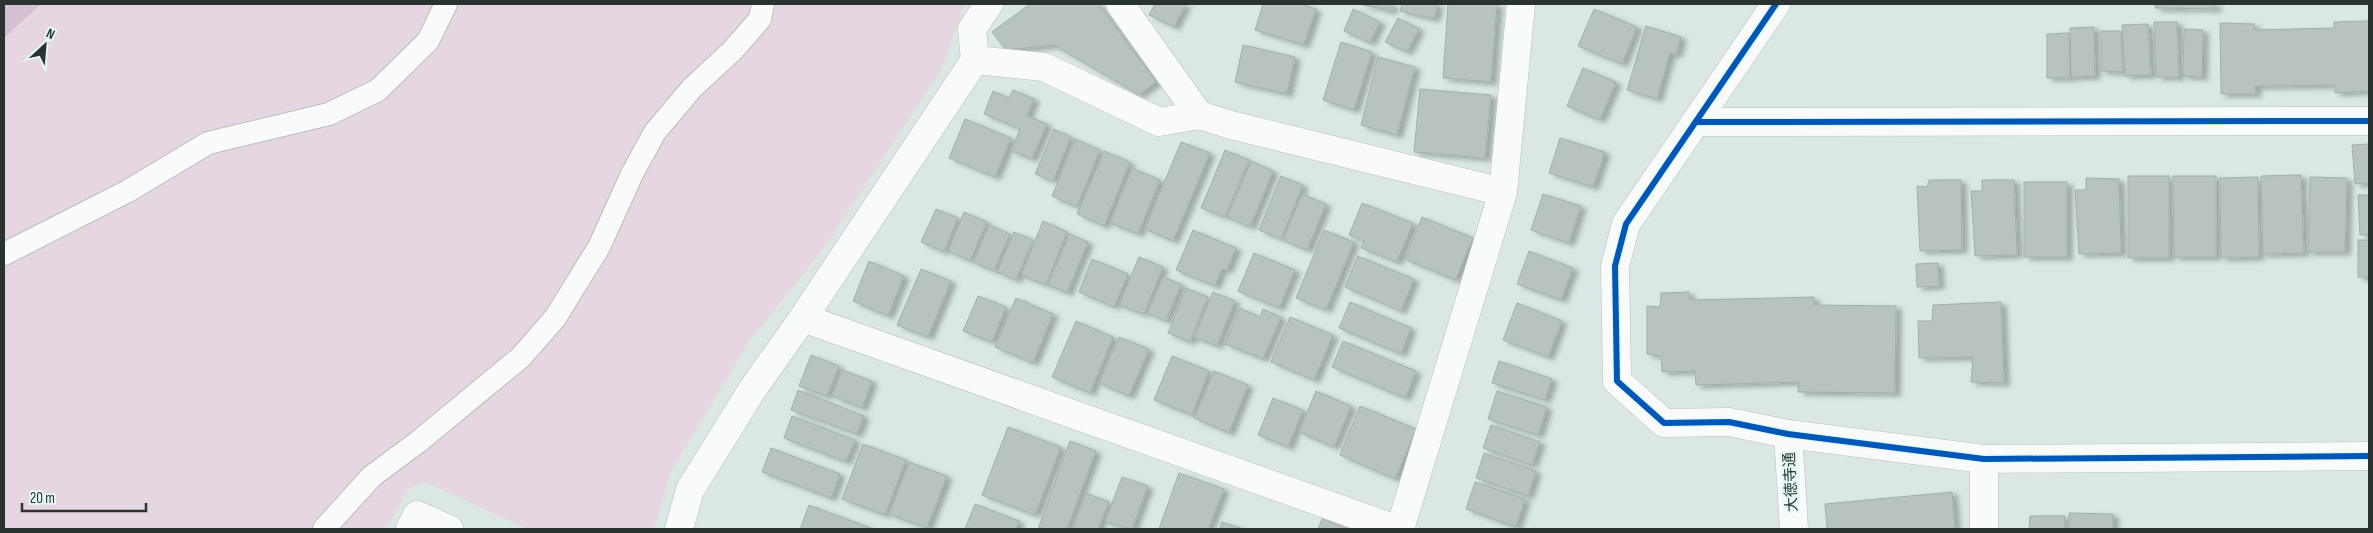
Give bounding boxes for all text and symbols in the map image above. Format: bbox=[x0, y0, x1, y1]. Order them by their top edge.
north arrow bbox=[20, 20, 70, 70]
text: N bbox=[43, 24, 58, 43]
street label: 大徳寺通 bbox=[1780, 452, 1802, 512]
scale bar bbox=[22, 480, 146, 512]
text: 20 m bbox=[30, 489, 55, 508]

